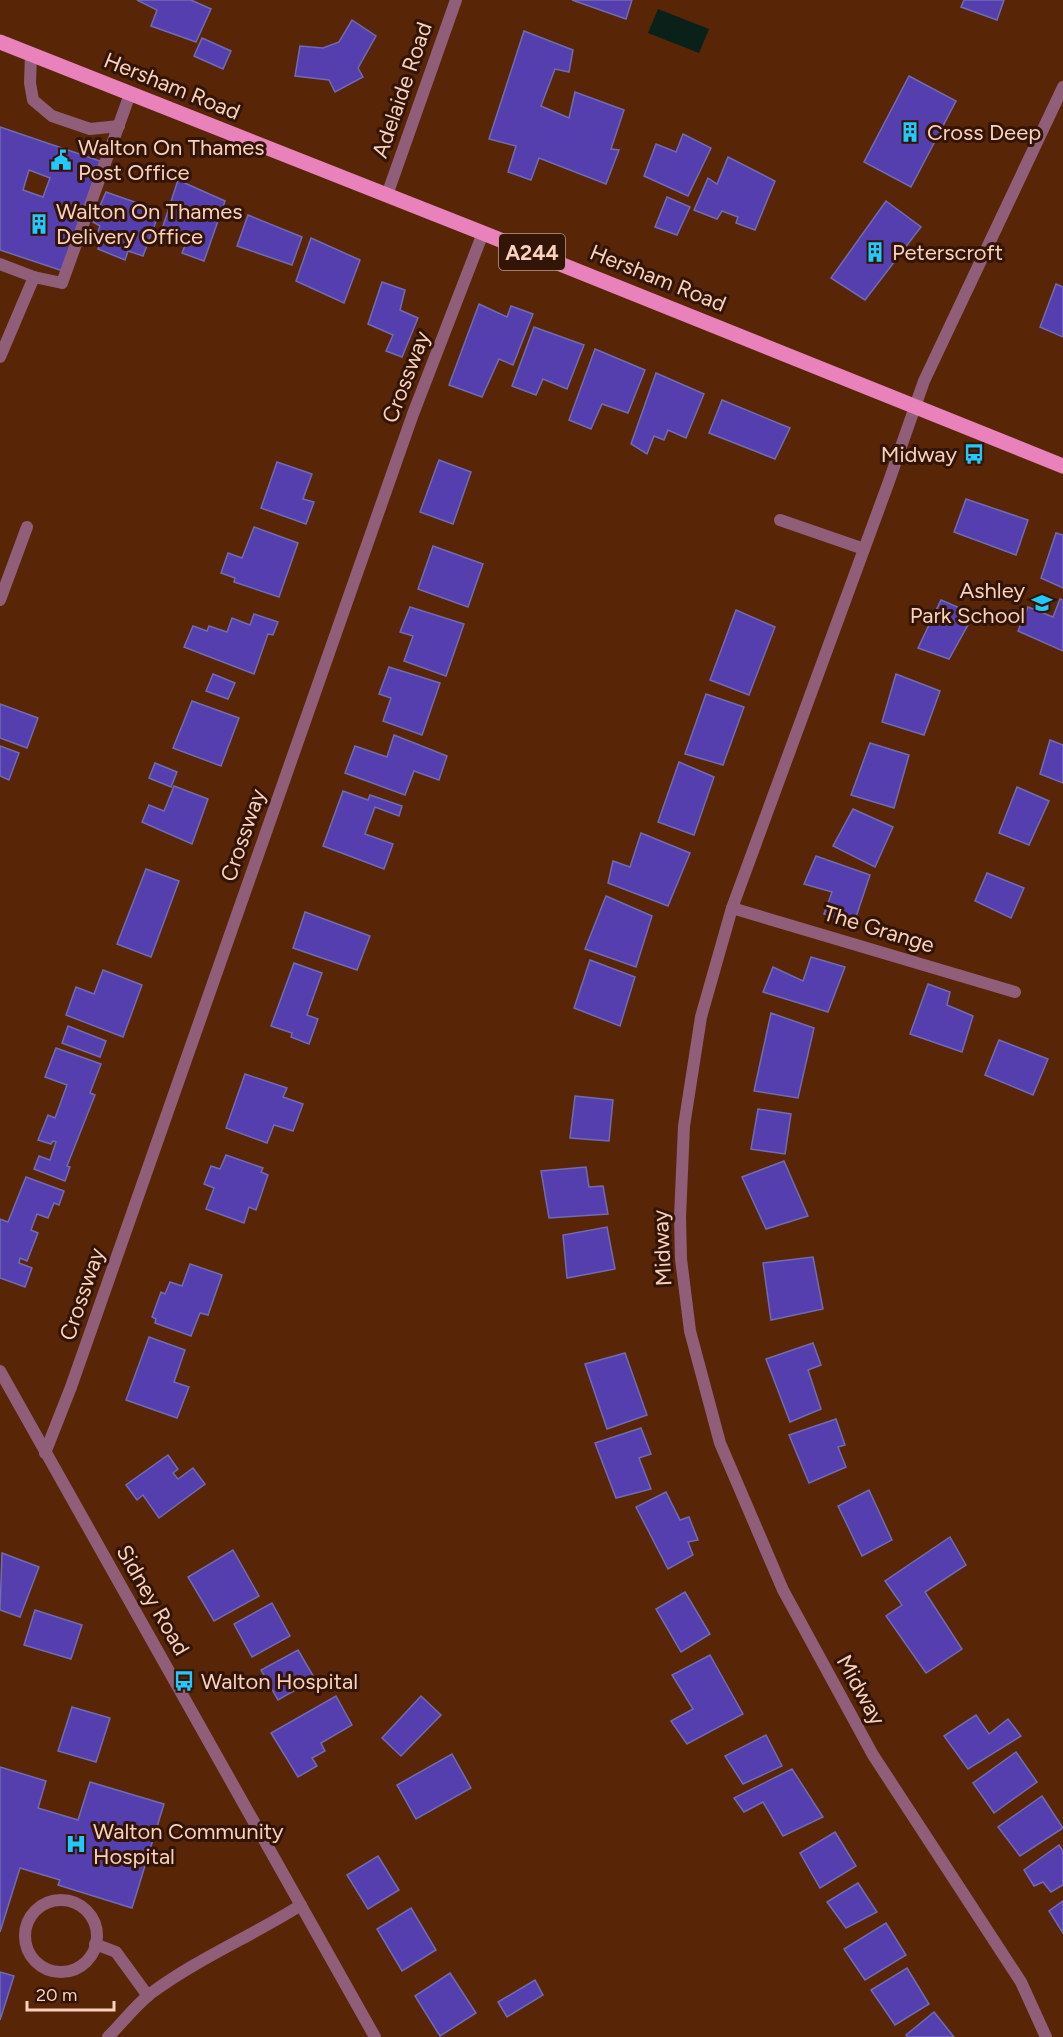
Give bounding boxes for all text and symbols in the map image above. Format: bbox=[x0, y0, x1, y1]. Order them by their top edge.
street label: Adelaide Road bbox=[366, 19, 438, 161]
street label: Hersham Road bbox=[100, 46, 244, 126]
place label: Cross Deep bbox=[927, 119, 1041, 146]
building icon: Cross Deep bbox=[898, 120, 922, 144]
place label: Walton On Thames Post Office bbox=[78, 134, 264, 186]
public building icon: Walton On Thames Post Office bbox=[49, 148, 73, 172]
place label: Walton On Thames Delivery Office bbox=[56, 198, 242, 250]
building icon: Walton On Thames Delivery Office bbox=[27, 212, 51, 236]
road number: A244 bbox=[499, 234, 565, 270]
street label: Hersham Road bbox=[586, 238, 730, 318]
place label: Peterscroft bbox=[892, 239, 1003, 266]
building icon: Peterscroft bbox=[863, 240, 887, 264]
street label: Crossway bbox=[376, 327, 436, 427]
place label: Midway bbox=[881, 441, 957, 468]
bus stop icon: Midway bbox=[962, 442, 986, 466]
place label: Ashley Park School bbox=[910, 577, 1025, 629]
school or university icon: Ashley Park School bbox=[1030, 591, 1054, 615]
street label: Crossway bbox=[215, 785, 272, 885]
street label: The Grange bbox=[820, 899, 938, 959]
street label: Midway bbox=[647, 1209, 677, 1287]
street label: Crossway bbox=[54, 1244, 111, 1344]
street label: Sidney Road bbox=[111, 1540, 195, 1660]
street label: Midway bbox=[831, 1650, 891, 1730]
place label: Walton Hospital bbox=[201, 1668, 358, 1695]
bus stop icon: Walton Hospital bbox=[172, 1669, 196, 1693]
place label: Walton Community Hospital bbox=[93, 1818, 284, 1870]
hospital icon: Walton Community Hospital bbox=[64, 1832, 88, 1856]
scale bar bbox=[27, 1974, 114, 2012]
text: 20 m bbox=[36, 1984, 77, 2006]

